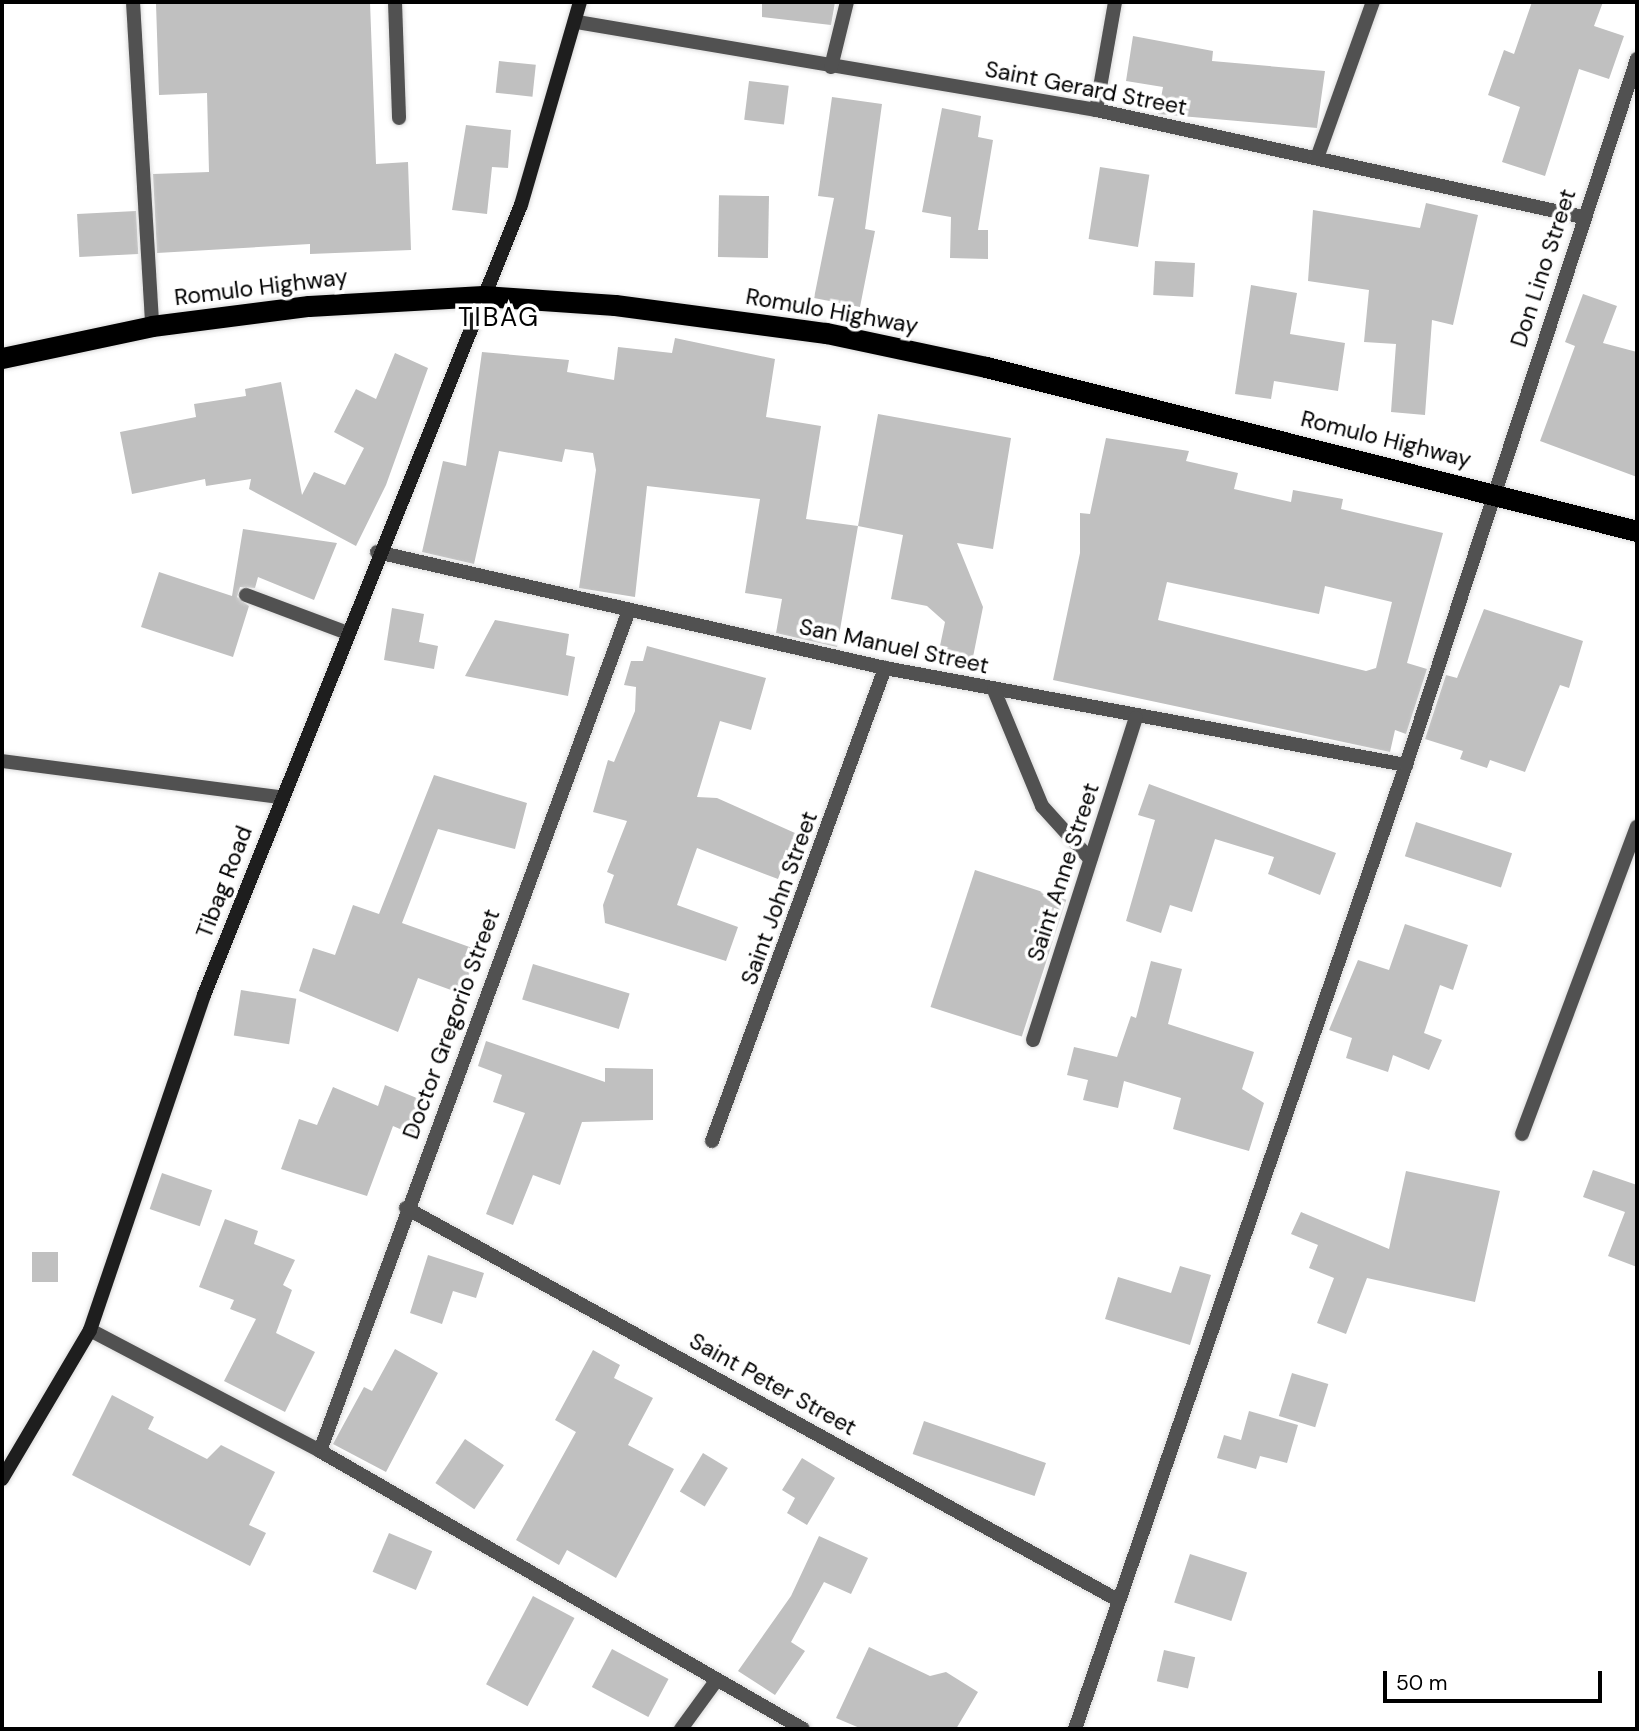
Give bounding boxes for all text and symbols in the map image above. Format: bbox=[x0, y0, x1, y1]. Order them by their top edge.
street label: Saint Gerard Street bbox=[983, 55, 1189, 121]
street label: Don Lino Street bbox=[1504, 185, 1582, 351]
street label: Romulo Highway bbox=[173, 263, 349, 311]
street label: Romulo Highway bbox=[744, 282, 920, 340]
district label: TIBAG bbox=[459, 302, 539, 334]
street label: Romulo Highway bbox=[1298, 405, 1474, 473]
street label: San Manuel Street bbox=[797, 612, 991, 680]
street label: Saint Anne Street bbox=[1021, 779, 1105, 965]
street label: Saint John Street bbox=[735, 807, 823, 989]
street label: Tibag Road bbox=[190, 822, 258, 942]
street label: Doctor Gregorio Street bbox=[397, 905, 505, 1143]
street label: Saint Peter Street bbox=[685, 1327, 861, 1441]
scale bar bbox=[1387, 1658, 1606, 1702]
text: 50 m bbox=[1396, 1669, 1447, 1697]

